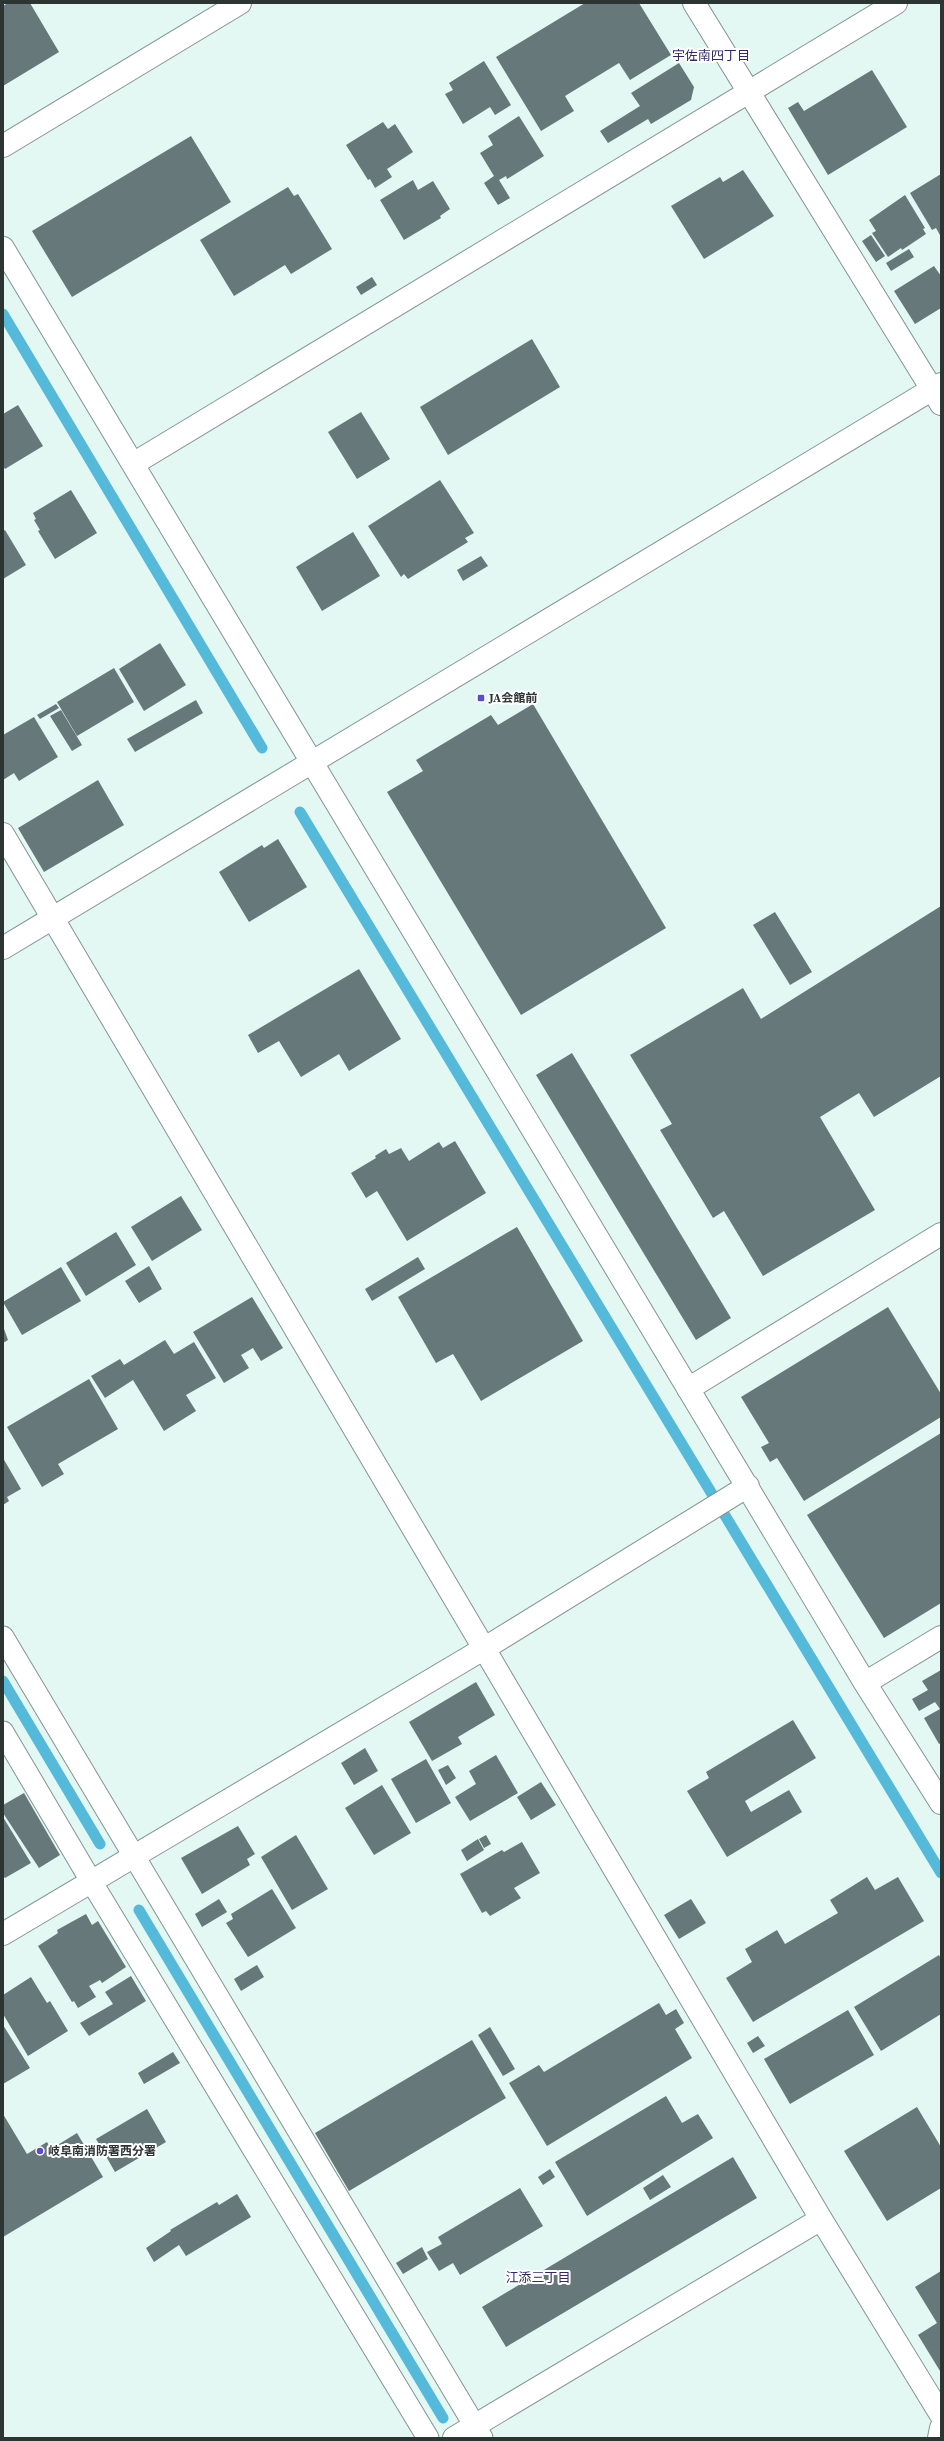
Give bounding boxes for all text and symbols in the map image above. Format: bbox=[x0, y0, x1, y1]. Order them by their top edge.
district label: 宇佐南四丁目 bbox=[672, 47, 750, 64]
place label: JA会館前 bbox=[488, 690, 537, 706]
marker: JA会館前 bbox=[476, 693, 486, 703]
place label: 岐阜南消防署西分署 bbox=[48, 2143, 156, 2159]
marker: 岐阜南消防署西分署 bbox=[35, 2146, 45, 2156]
district label: 江添三丁目 bbox=[505, 2269, 571, 2286]

